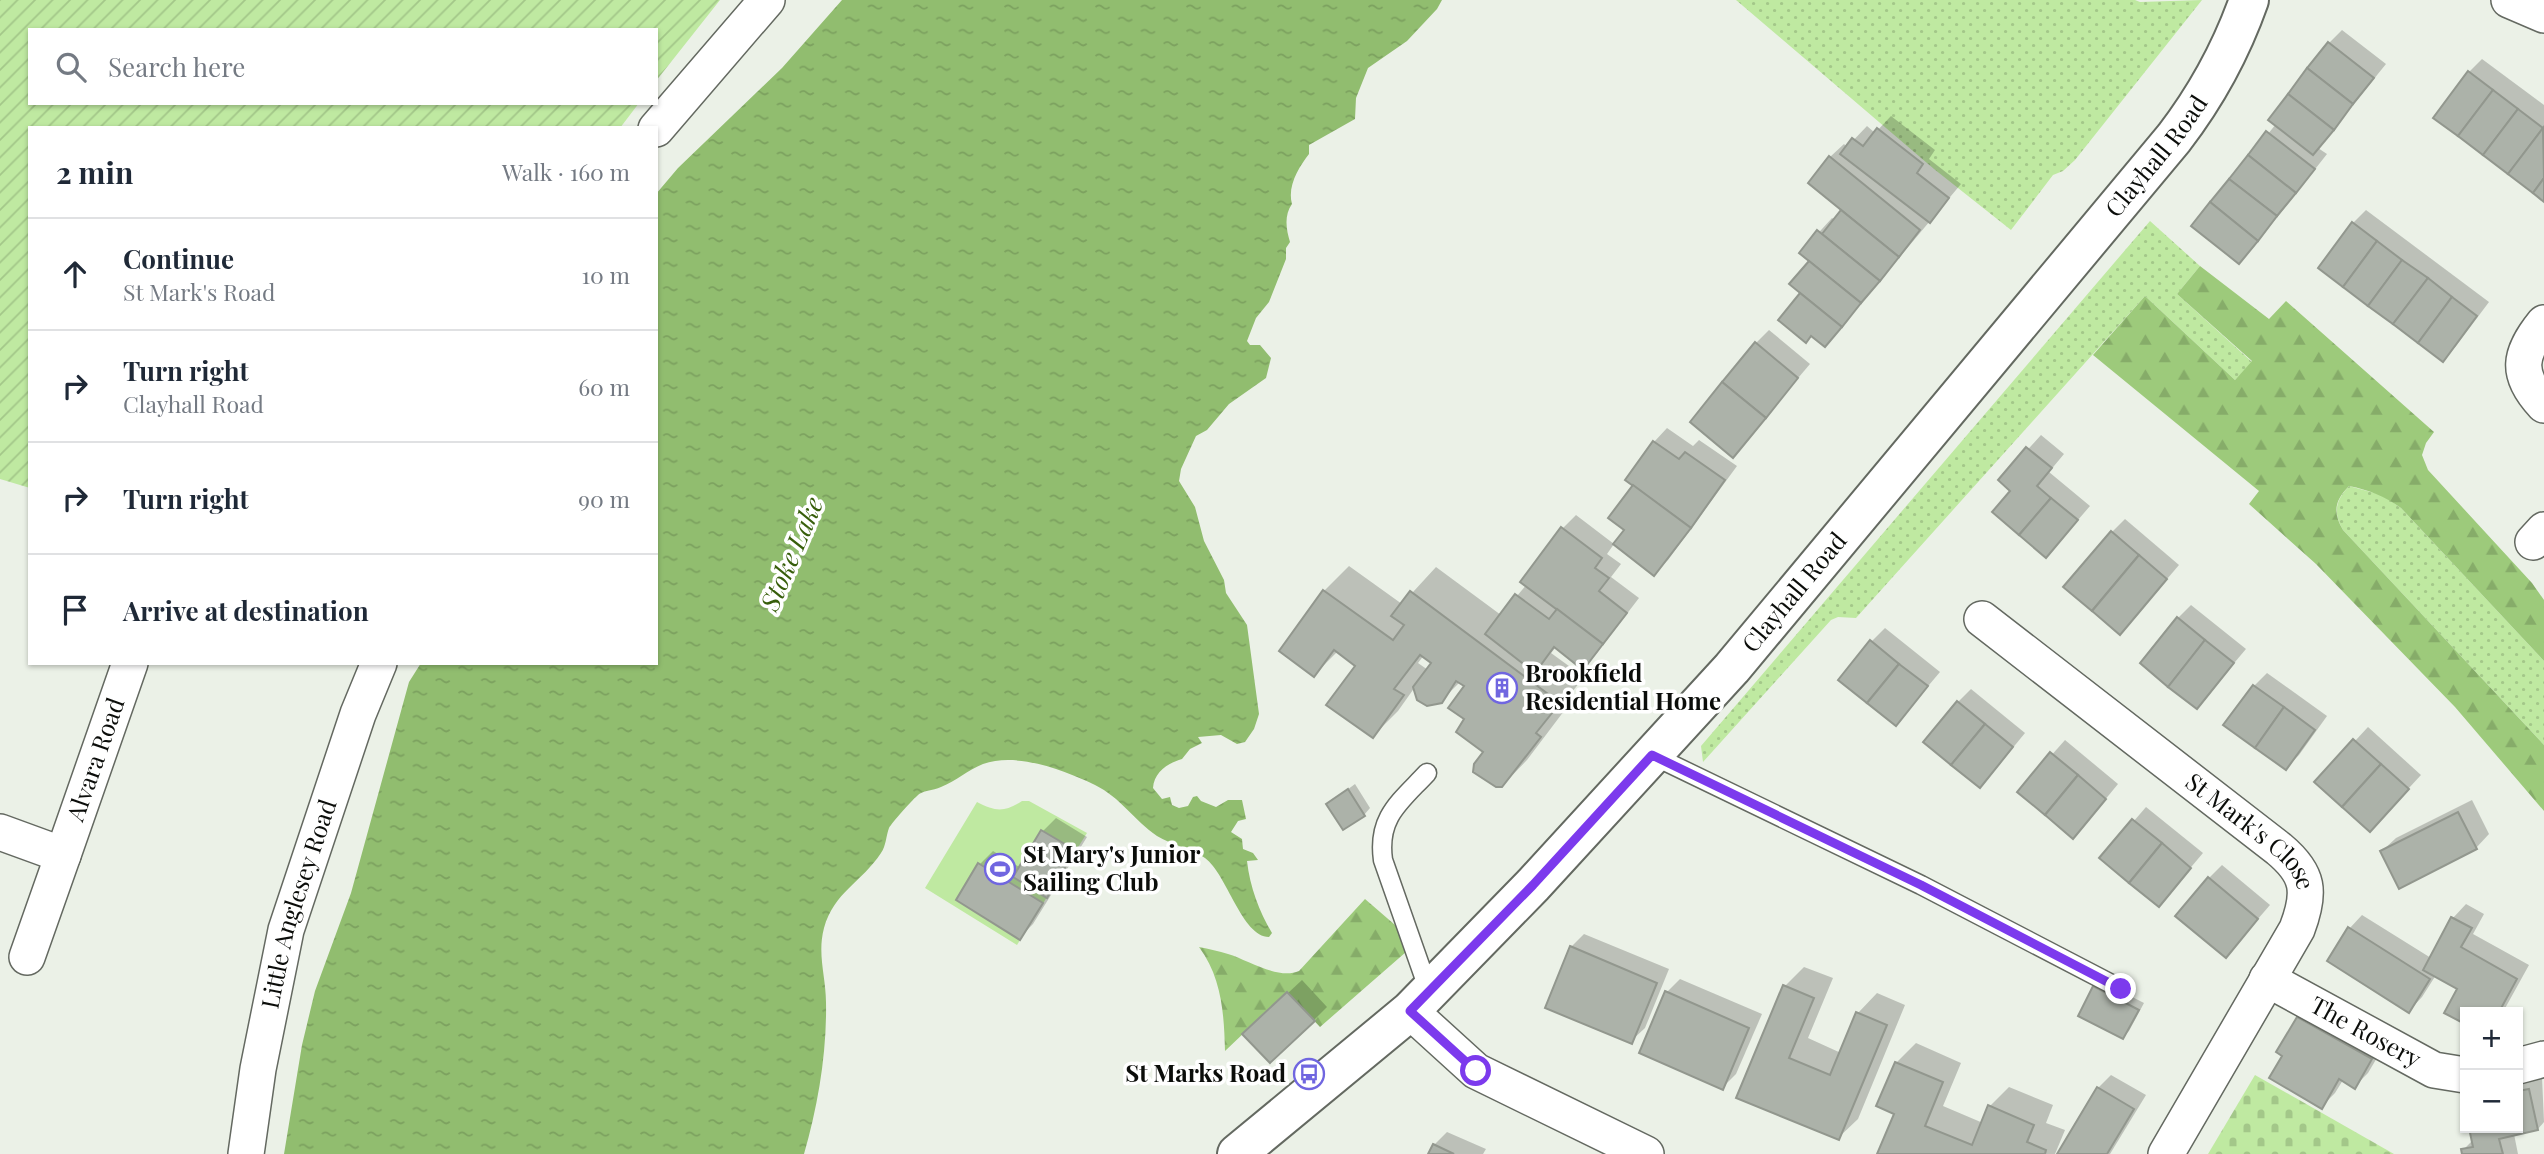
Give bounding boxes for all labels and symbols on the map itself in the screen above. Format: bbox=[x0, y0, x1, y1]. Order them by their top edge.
street label: Clayhall Road bbox=[2097, 88, 2214, 223]
water label: Stoke Lake bbox=[751, 491, 830, 617]
street label: Clayhall Road bbox=[1734, 525, 1853, 658]
place label: Brookfield Residential Home bbox=[1525, 656, 1721, 716]
building icon: Brookfield Residential Home bbox=[1485, 671, 1519, 705]
street label: Alvara Road bbox=[58, 693, 131, 826]
street label: St Mark's Close bbox=[2180, 765, 2323, 892]
street label: Little Anglesey Road bbox=[253, 795, 343, 1011]
place label: St Mary's Junior Sailing Club bbox=[1023, 837, 1201, 897]
sports icon: St Mary's Junior Sailing Club bbox=[983, 852, 1017, 886]
route end bbox=[2105, 973, 2136, 1004]
street label: The Rosery bbox=[2305, 988, 2427, 1074]
route start bbox=[1460, 1055, 1491, 1086]
place label: St Marks Road bbox=[1125, 1056, 1286, 1088]
bus stop icon: St Marks Road bbox=[1292, 1057, 1326, 1091]

